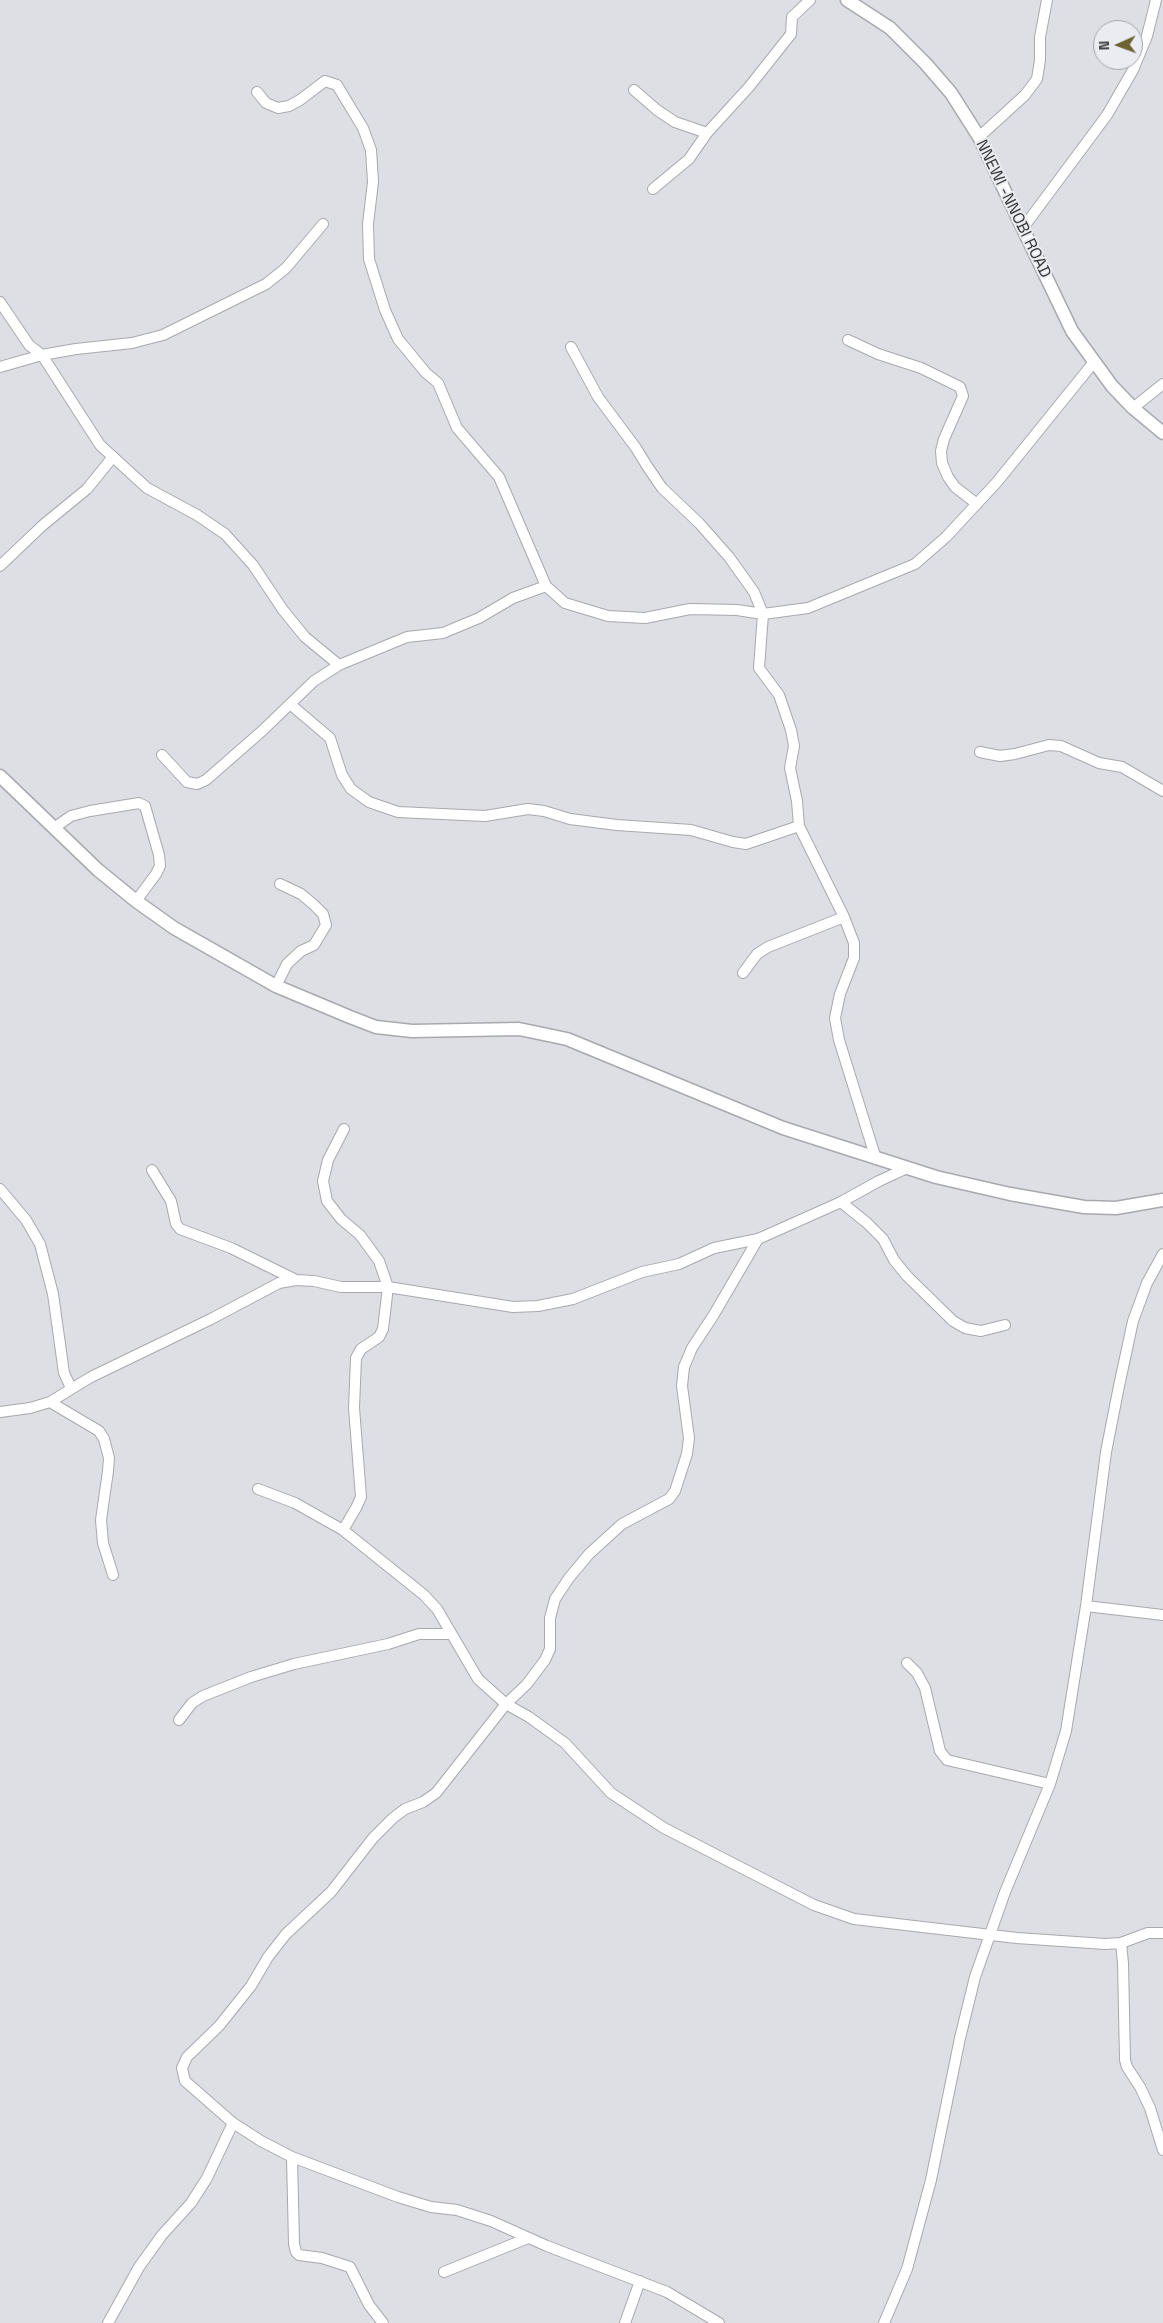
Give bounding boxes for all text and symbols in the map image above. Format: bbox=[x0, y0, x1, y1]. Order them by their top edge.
north arrow bbox=[1093, 20, 1143, 70]
text: N bbox=[1095, 40, 1113, 51]
street label: NNEWI -NNOBI ROAD bbox=[971, 137, 1055, 281]

